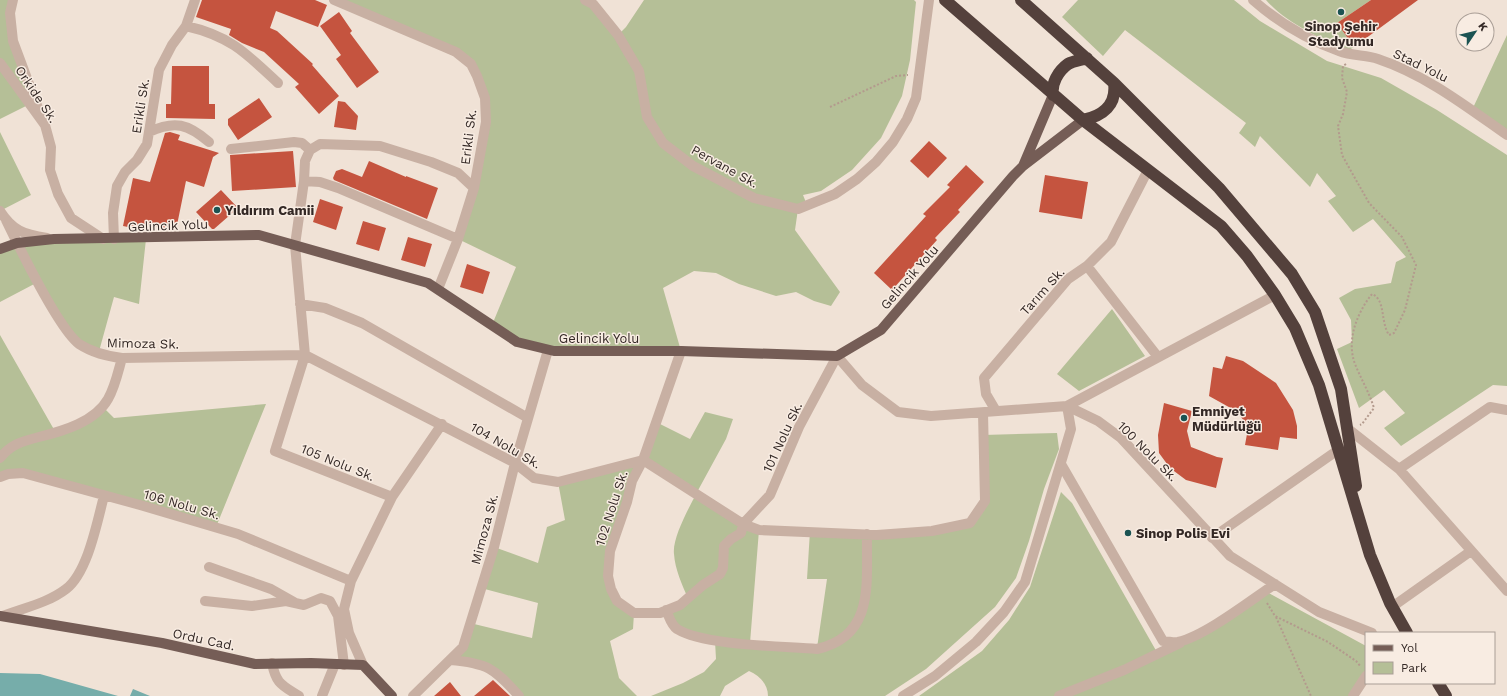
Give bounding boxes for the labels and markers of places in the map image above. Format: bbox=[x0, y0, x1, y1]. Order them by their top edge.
marker: Sinop Şehir Stadyumu bbox=[1336, 7, 1346, 17]
place label: Sinop Şehir Stadyumu bbox=[1304, 19, 1378, 49]
place label: Yıldırım Camii bbox=[225, 203, 315, 218]
marker: Yıldırım Camii bbox=[212, 205, 222, 215]
place label: Emniyet Müdürlüğü bbox=[1192, 404, 1261, 434]
marker: Emniyet Müdürlüğü bbox=[1179, 413, 1189, 423]
place label: Sinop Polis Evi bbox=[1136, 526, 1230, 541]
marker: Sinop Polis Evi bbox=[1123, 528, 1133, 538]

